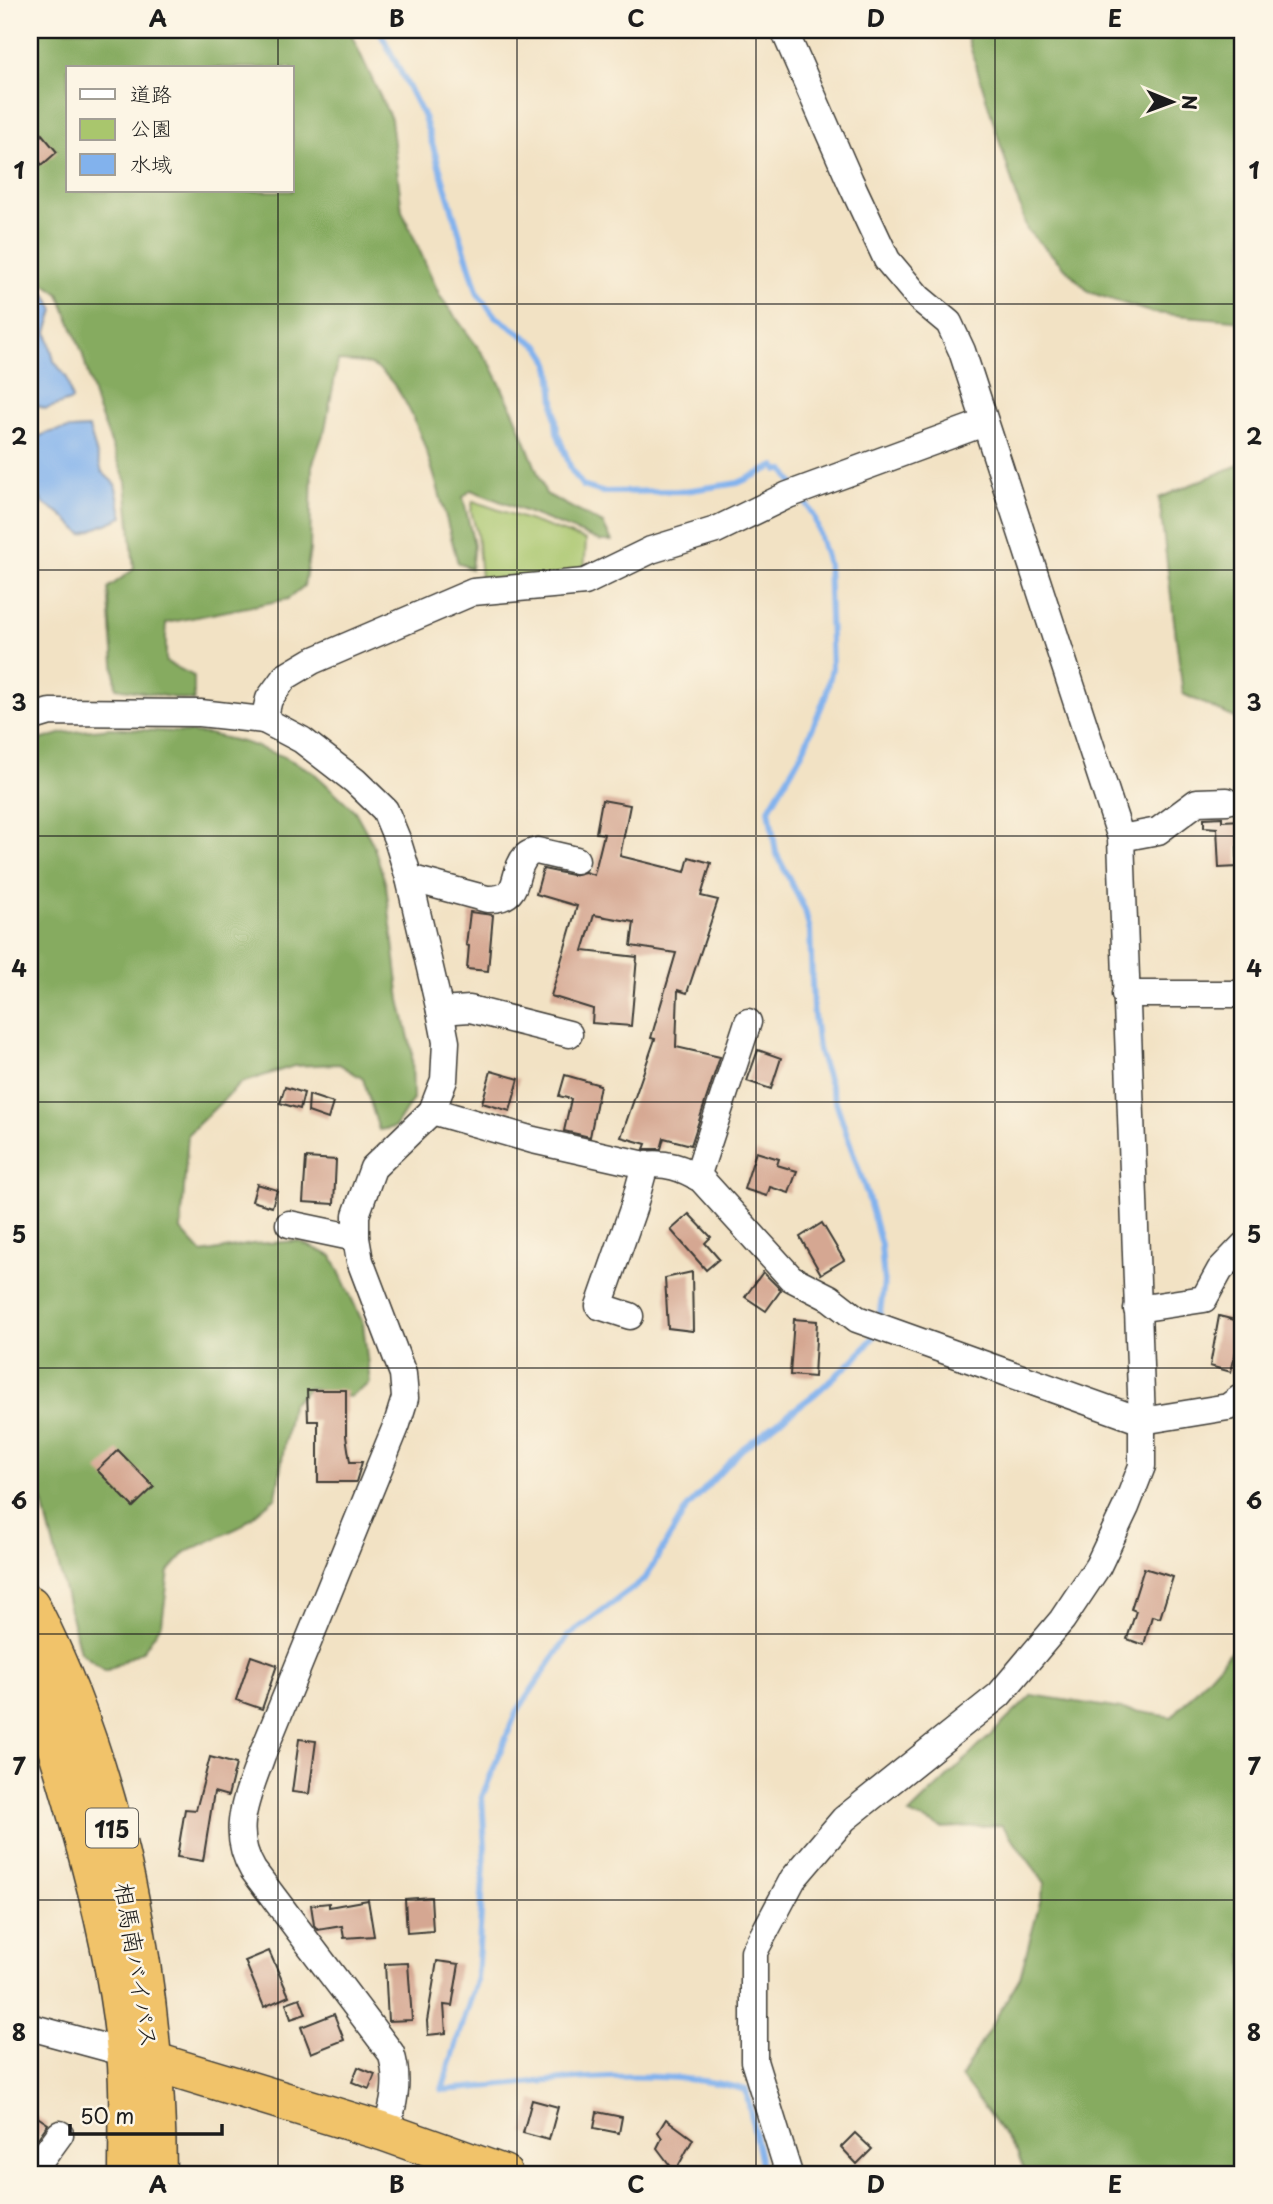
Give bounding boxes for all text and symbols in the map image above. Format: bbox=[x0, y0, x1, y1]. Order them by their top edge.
text: A bbox=[149, 0, 167, 35]
text: B bbox=[389, 0, 405, 35]
text: C bbox=[627, 0, 645, 35]
text: D bbox=[867, 0, 885, 35]
text: E bbox=[1108, 0, 1122, 35]
legend bbox=[66, 66, 294, 192]
north arrow bbox=[1136, 66, 1206, 136]
text: 道路 bbox=[130, 77, 172, 109]
text: N bbox=[1176, 95, 1204, 110]
text: 公園 bbox=[130, 111, 172, 143]
text: 水域 bbox=[130, 147, 172, 179]
text: 1 bbox=[14, 152, 25, 187]
text: 1 bbox=[1249, 152, 1260, 187]
text: 2 bbox=[11, 418, 27, 453]
text: 2 bbox=[1246, 418, 1262, 453]
text: 3 bbox=[11, 684, 27, 719]
text: 3 bbox=[1246, 684, 1262, 719]
text: 4 bbox=[11, 950, 27, 985]
text: 4 bbox=[1246, 950, 1262, 985]
text: 5 bbox=[12, 1216, 26, 1251]
text: 5 bbox=[1247, 1216, 1261, 1251]
text: 6 bbox=[11, 1482, 27, 1517]
text: 6 bbox=[1246, 1482, 1262, 1517]
text: 7 bbox=[12, 1748, 26, 1783]
text: 7 bbox=[1247, 1748, 1261, 1783]
road number: 115 bbox=[86, 1809, 138, 1848]
street label: 相馬南バイパス bbox=[107, 1879, 169, 2051]
text: 8 bbox=[12, 2014, 26, 2049]
text: 8 bbox=[1247, 2014, 1261, 2049]
scale bar bbox=[70, 2092, 222, 2136]
text: 50 m bbox=[80, 2099, 134, 2131]
text: A bbox=[149, 2166, 167, 2201]
text: B bbox=[389, 2166, 405, 2201]
text: C bbox=[627, 2166, 645, 2201]
text: D bbox=[867, 2166, 885, 2201]
text: E bbox=[1108, 2166, 1122, 2201]

